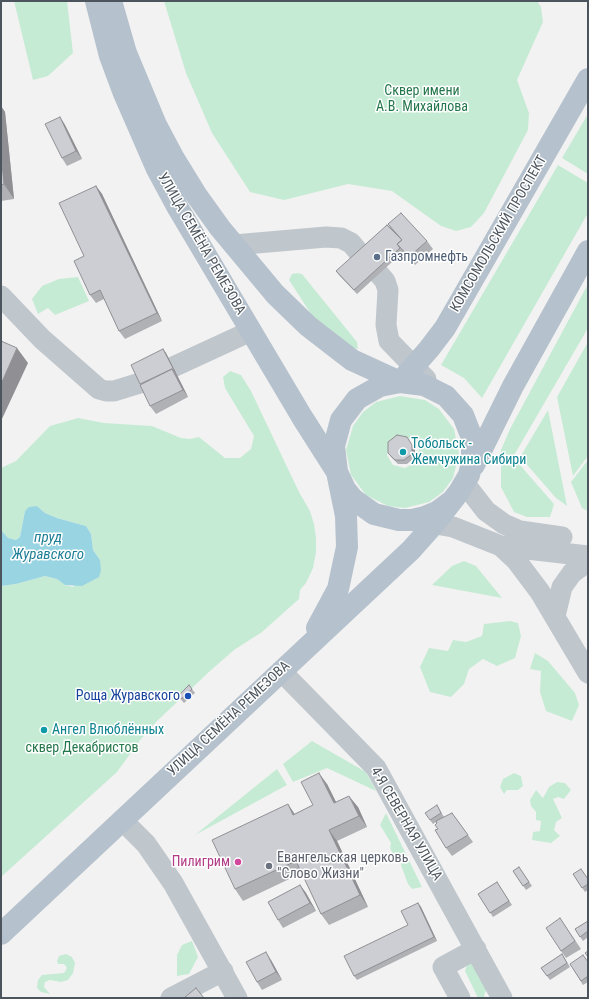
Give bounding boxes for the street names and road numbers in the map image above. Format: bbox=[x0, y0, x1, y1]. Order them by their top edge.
street label: КОМСОМОЛЬСКИЙ ПРОСПЕКТ bbox=[447, 153, 551, 315]
street label: УЛИЦА СЕМЁНА РЕМЕЗОВА bbox=[153, 170, 249, 318]
street label: УЛИЦА СЕМЁНА РЕМЕЗОВА bbox=[164, 658, 294, 780]
street label: 4-Я СЕВЕРНАЯ УЛИЦА bbox=[367, 764, 445, 884]

